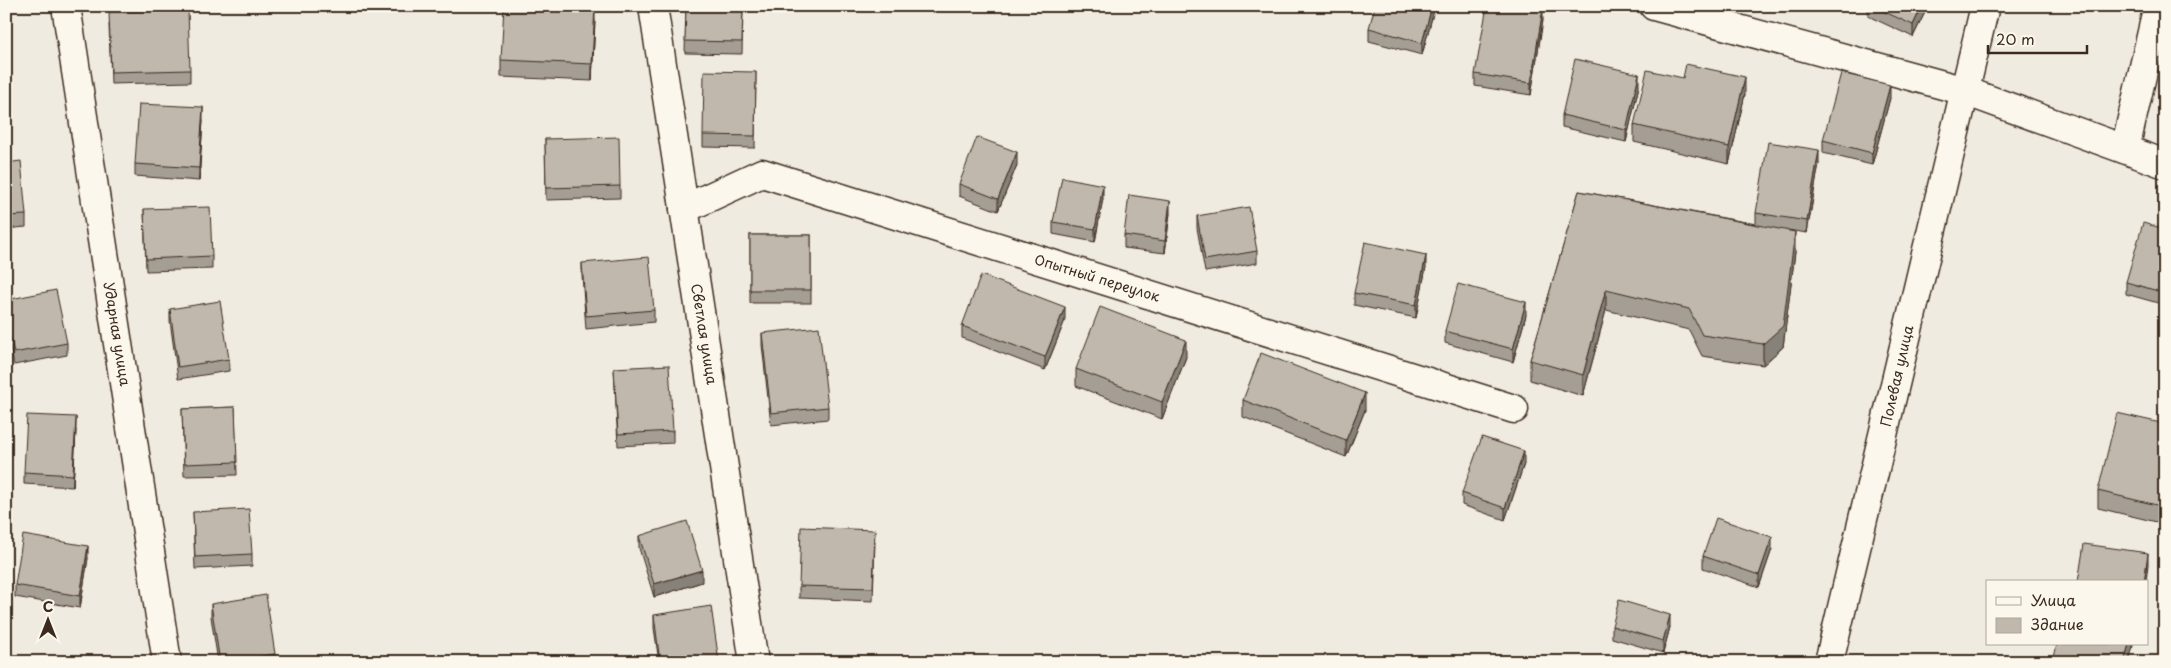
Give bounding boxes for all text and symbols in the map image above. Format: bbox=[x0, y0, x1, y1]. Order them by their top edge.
scale bar bbox=[1988, 22, 2087, 54]
text: 20 m bbox=[1996, 27, 2035, 50]
street label: Опытный переулок bbox=[1032, 248, 1163, 307]
street label: Ударная улица bbox=[99, 280, 136, 388]
street label: Светлая улица bbox=[686, 282, 723, 386]
street label: Полевая улица bbox=[1875, 323, 1918, 429]
legend bbox=[1986, 580, 2148, 646]
text: Улица bbox=[2031, 588, 2076, 611]
north arrow bbox=[22, 596, 72, 646]
text: С bbox=[43, 596, 53, 617]
text: Здание bbox=[2031, 612, 2084, 635]

